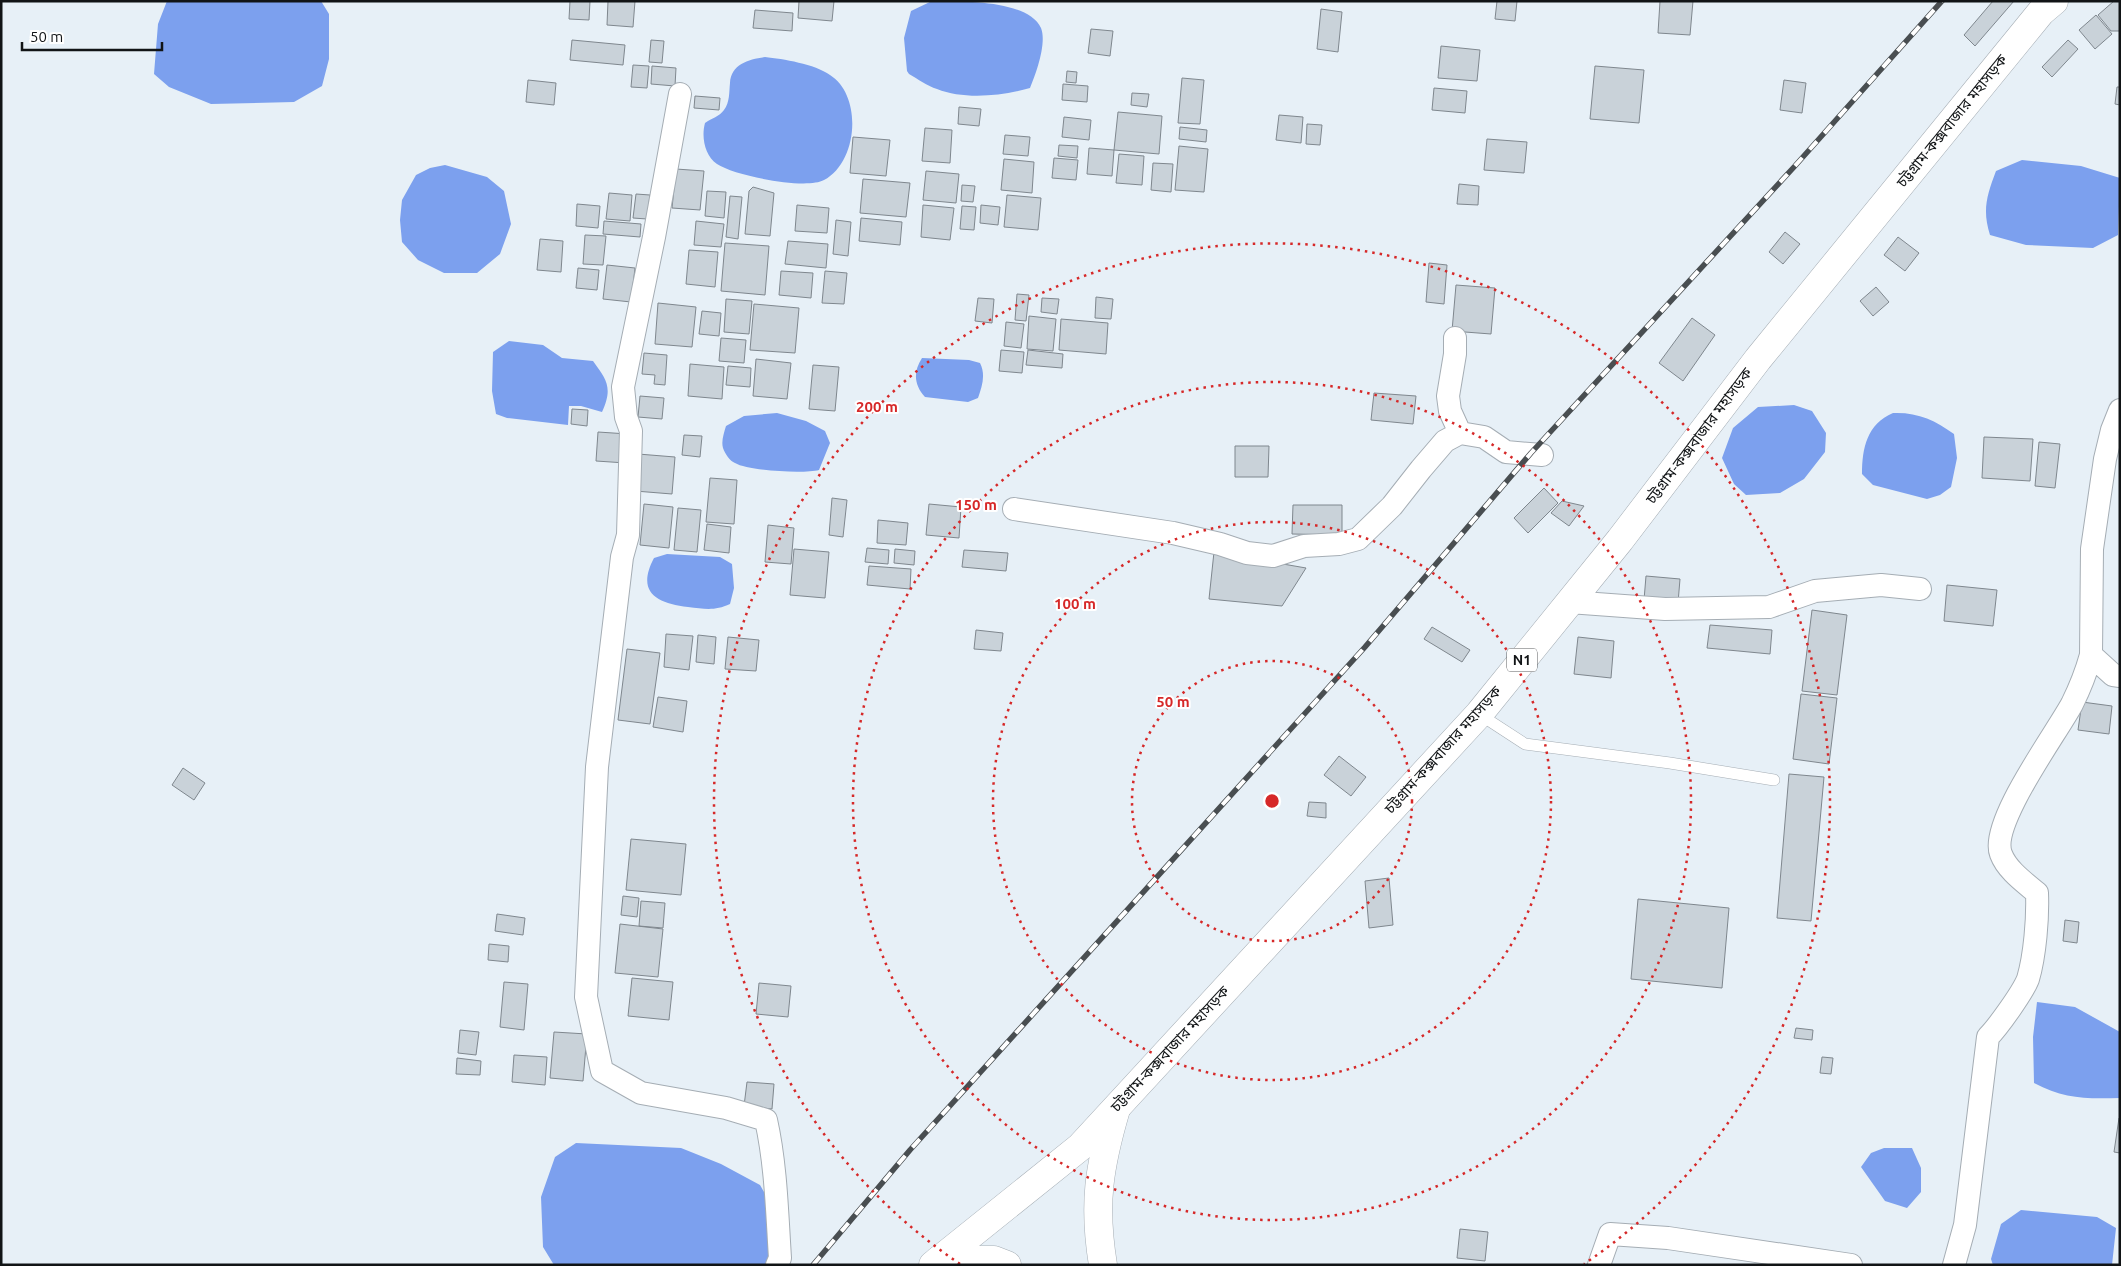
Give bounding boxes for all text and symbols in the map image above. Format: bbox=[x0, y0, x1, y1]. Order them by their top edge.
scale bar bbox=[22, 20, 162, 52]
text: 50 m bbox=[30, 28, 63, 45]
street label: চট্টগ্রাম-কক্সবাজার মহাসড়ক bbox=[1892, 50, 2011, 191]
street label: চট্টগ্রাম-কক্সবাজার মহাসড়ক bbox=[1641, 364, 1756, 508]
text: 200 m bbox=[856, 398, 898, 415]
text: 150 m bbox=[955, 496, 997, 513]
text: 100 m bbox=[1054, 595, 1096, 612]
road number: N1 bbox=[1507, 648, 1537, 672]
street label: চট্টগ্রাম-কক্সবাজার মহাসড়ক bbox=[1380, 682, 1505, 818]
text: 50 m bbox=[1156, 693, 1190, 710]
centre of rings bbox=[1263, 792, 1281, 810]
street label: চট্টগ্রাম-কক্সবাজার মহাসড়ক bbox=[1106, 982, 1233, 1116]

